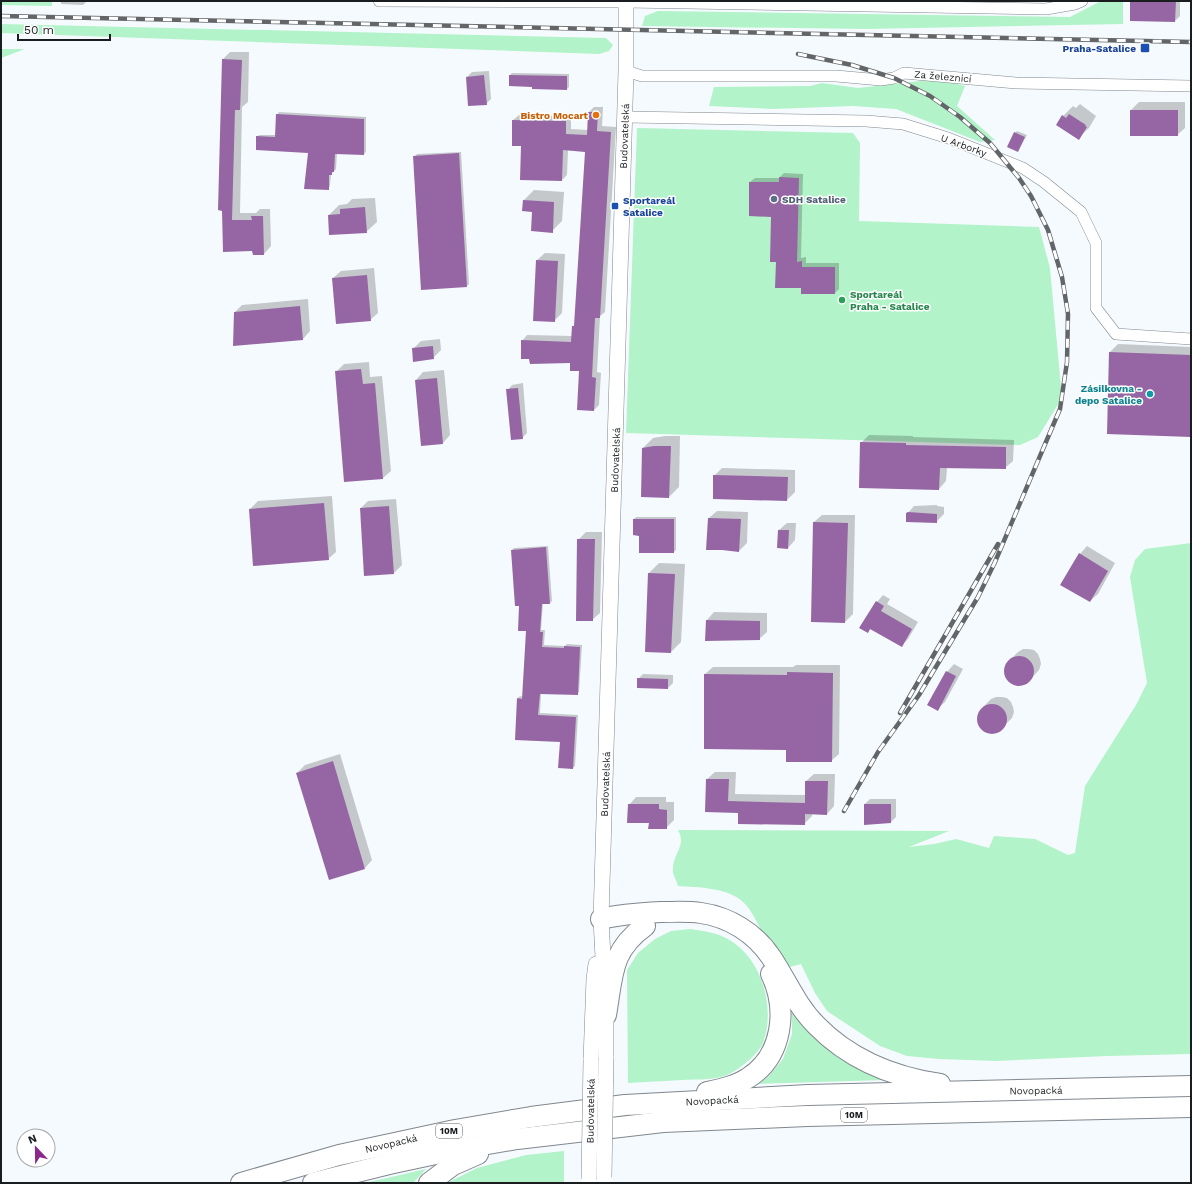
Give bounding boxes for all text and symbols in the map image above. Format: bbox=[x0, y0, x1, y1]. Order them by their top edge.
scale bar bbox=[18, 16, 110, 42]
text: 50 m bbox=[24, 23, 54, 37]
marker: Praha-Satalice bbox=[1139, 42, 1151, 54]
place label: Praha-Satalice bbox=[1062, 43, 1136, 54]
street label: Za železnicí bbox=[914, 69, 972, 85]
street label: Budovatelská bbox=[618, 103, 631, 169]
place label: Bistro Mocart bbox=[520, 110, 589, 121]
marker: Bistro Mocart bbox=[591, 110, 601, 120]
street label: U Arborky bbox=[939, 132, 989, 159]
marker: SDH Satalice bbox=[769, 194, 779, 204]
place label: SDH Satalice bbox=[782, 194, 846, 205]
place label: Sportareál Satalice bbox=[623, 195, 676, 218]
marker: Sportareál Satalice bbox=[610, 201, 620, 211]
place label: Sportareál Praha - Satalice bbox=[850, 289, 930, 312]
marker: Sportareál Praha - Satalice bbox=[837, 295, 847, 305]
place label: Zásilkovna - depo Satalice bbox=[1075, 383, 1142, 406]
marker: Zásilkovna - depo Satalice bbox=[1145, 389, 1155, 399]
street label: Budovatelská bbox=[609, 427, 622, 493]
street label: Budovatelská bbox=[599, 751, 612, 817]
street label: Budovatelská bbox=[584, 1078, 597, 1144]
street label: Novopacká bbox=[1009, 1085, 1063, 1096]
street label: Novopacká bbox=[685, 1094, 739, 1107]
road number: 10M bbox=[841, 1108, 867, 1122]
road number: 10M bbox=[436, 1124, 462, 1138]
north arrow bbox=[16, 1128, 56, 1168]
text: N bbox=[26, 1132, 39, 1147]
street label: Novopacká bbox=[364, 1132, 419, 1155]

